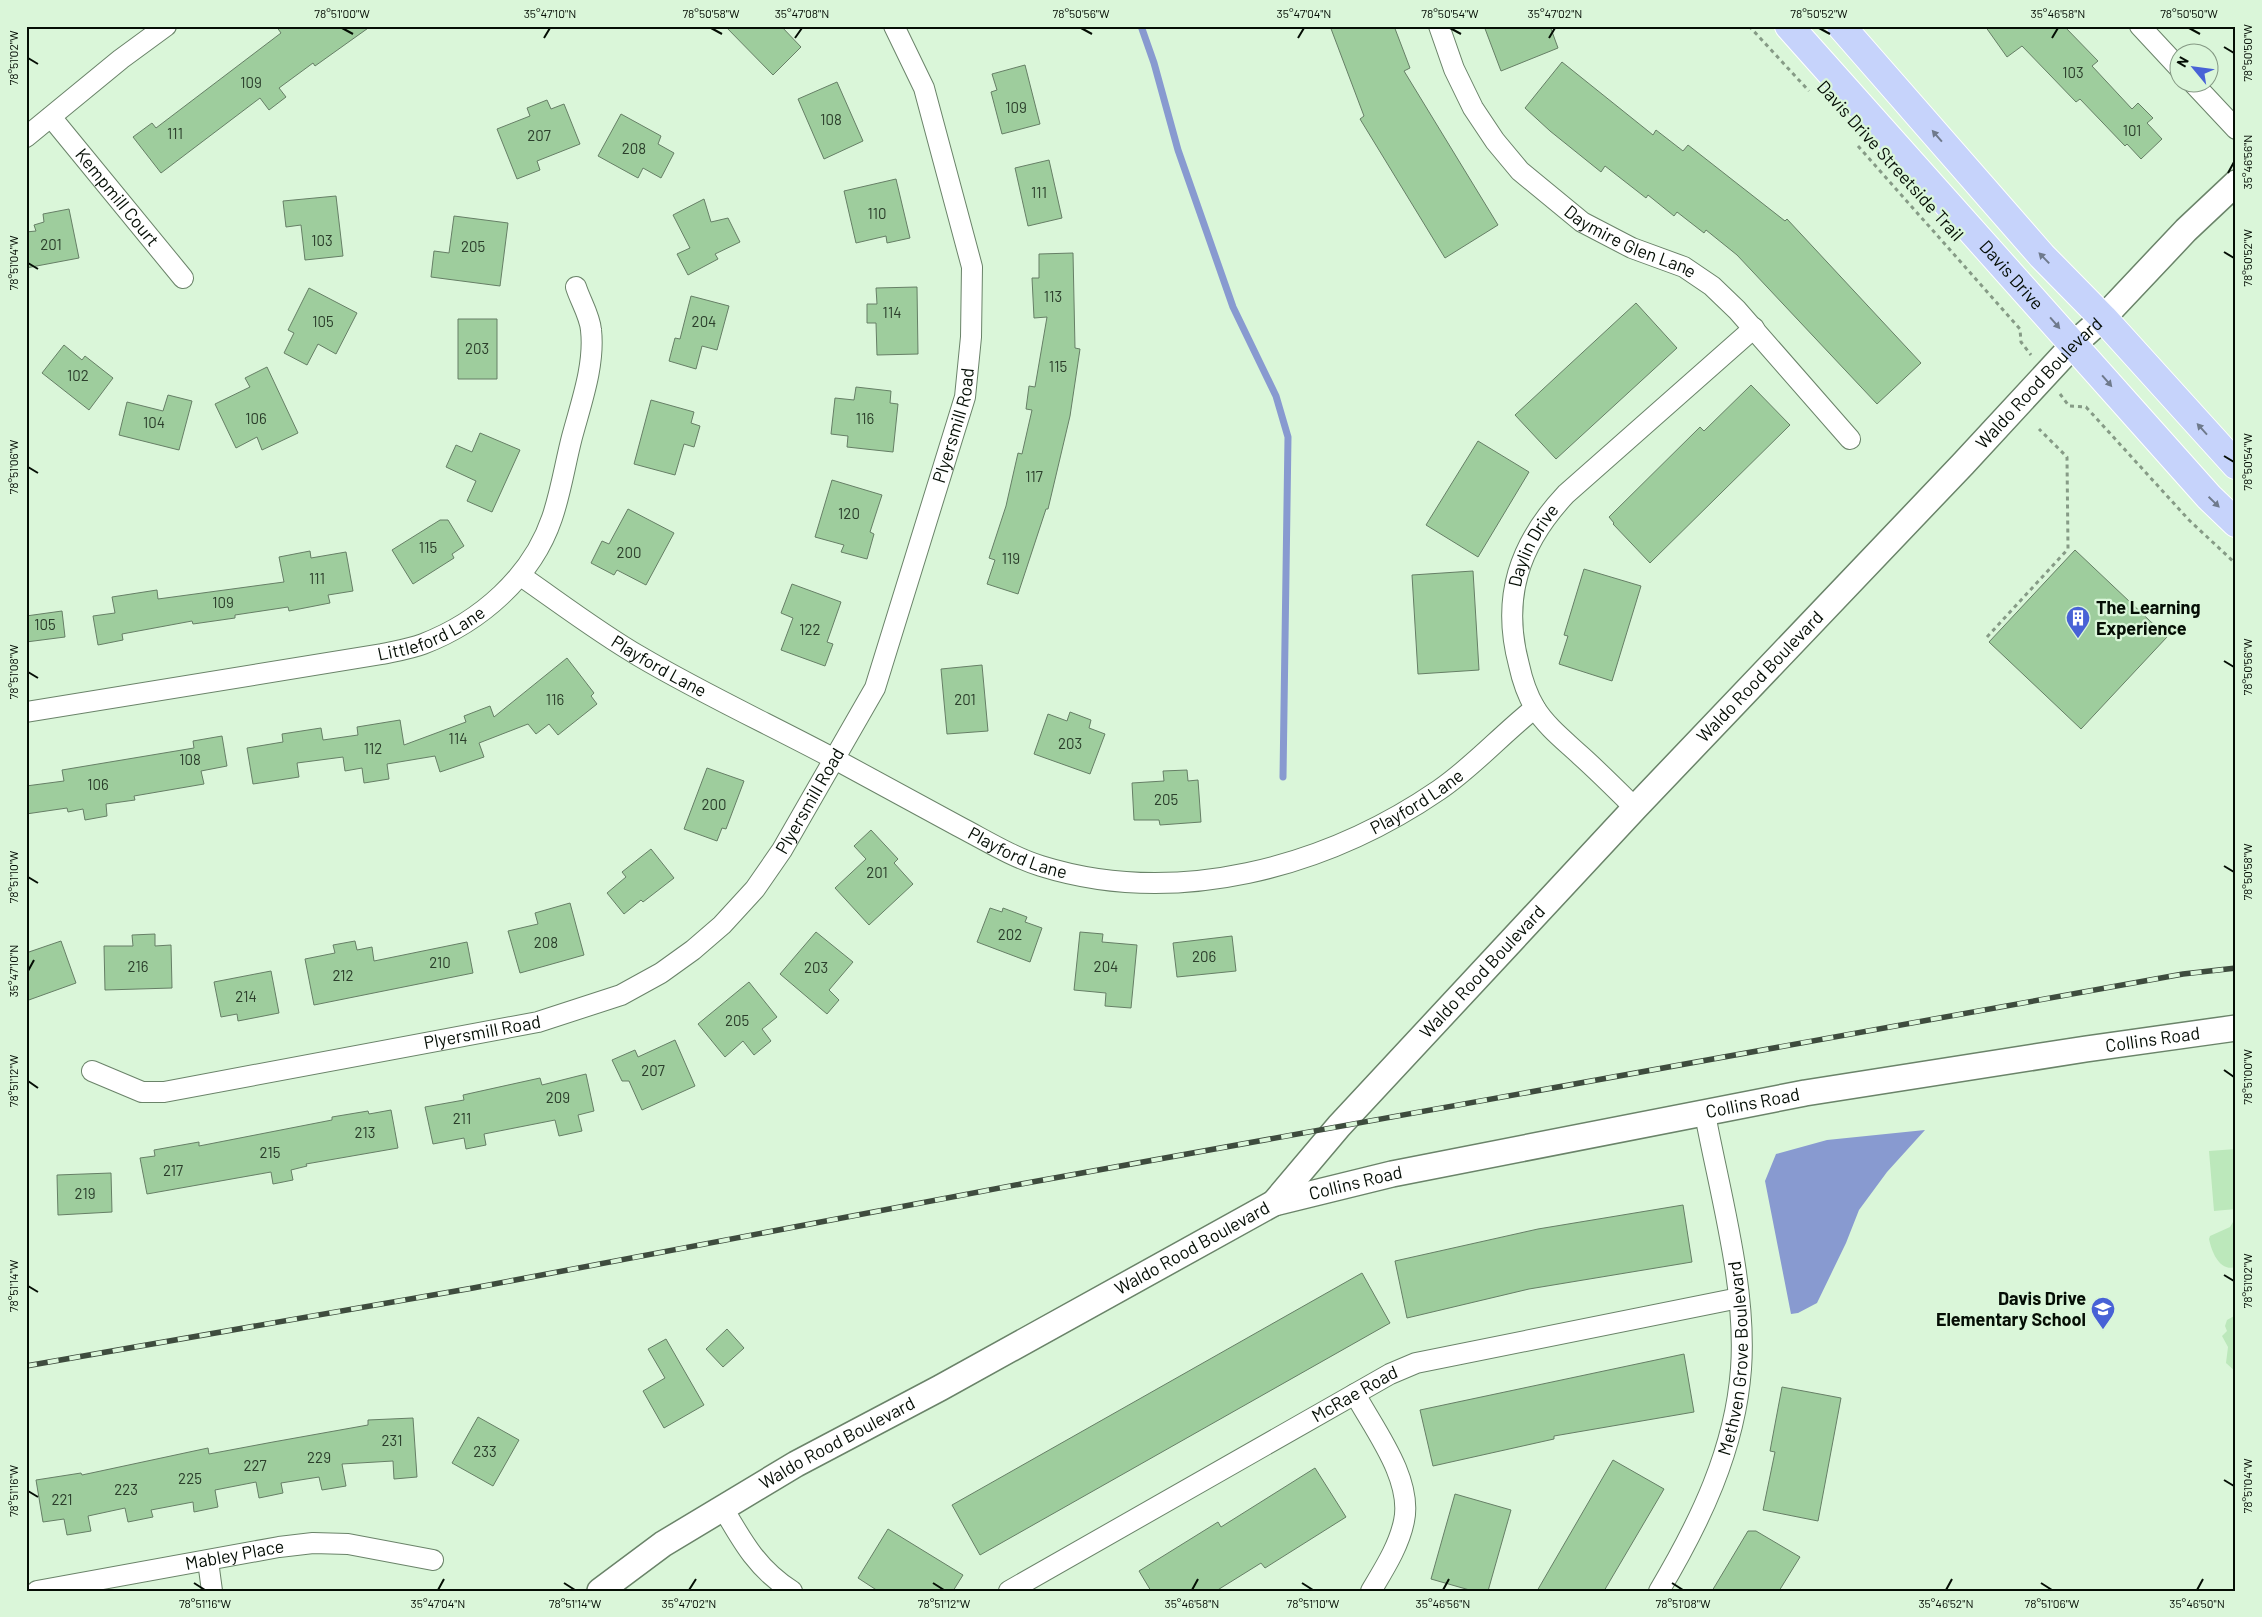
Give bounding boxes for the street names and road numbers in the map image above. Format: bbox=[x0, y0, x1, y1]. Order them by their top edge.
street label: Davis Drive Streetside Trail bbox=[1813, 76, 1969, 245]
street label: Kempmill Court bbox=[71, 143, 164, 250]
street label: Daymire Glen Lane bbox=[1560, 200, 1701, 282]
street label: Davis Drive bbox=[1975, 235, 2049, 314]
street label: Waldo Rood Boulevard bbox=[1971, 312, 2106, 453]
street label: Plyersmill Road bbox=[927, 367, 978, 485]
street label: Daylin Drive bbox=[1503, 499, 1563, 589]
street label: Littleford Lane bbox=[375, 601, 489, 665]
street label: Waldo Rood Boulevard bbox=[1692, 606, 1827, 747]
street label: Playford Lane bbox=[608, 630, 711, 701]
street label: Plyersmill Road bbox=[770, 744, 848, 858]
street label: Playford Lane bbox=[1366, 764, 1467, 839]
street label: Playford Lane bbox=[964, 821, 1070, 883]
street label: Waldo Rood Boulevard bbox=[1415, 900, 1549, 1042]
street label: Plyersmill Road bbox=[422, 1010, 542, 1053]
street label: Collins Road bbox=[2104, 1021, 2201, 1056]
street label: Collins Road bbox=[1703, 1082, 1801, 1122]
street label: Collins Road bbox=[1306, 1160, 1404, 1204]
street label: Waldo Rood Boulevard bbox=[1110, 1196, 1273, 1299]
street label: Methven Grove Boulevard bbox=[1712, 1260, 1752, 1458]
street label: McRae Road bbox=[1307, 1360, 1401, 1426]
street label: Waldo Rood Boulevard bbox=[755, 1391, 918, 1494]
street label: Mabley Place bbox=[183, 1534, 285, 1574]

